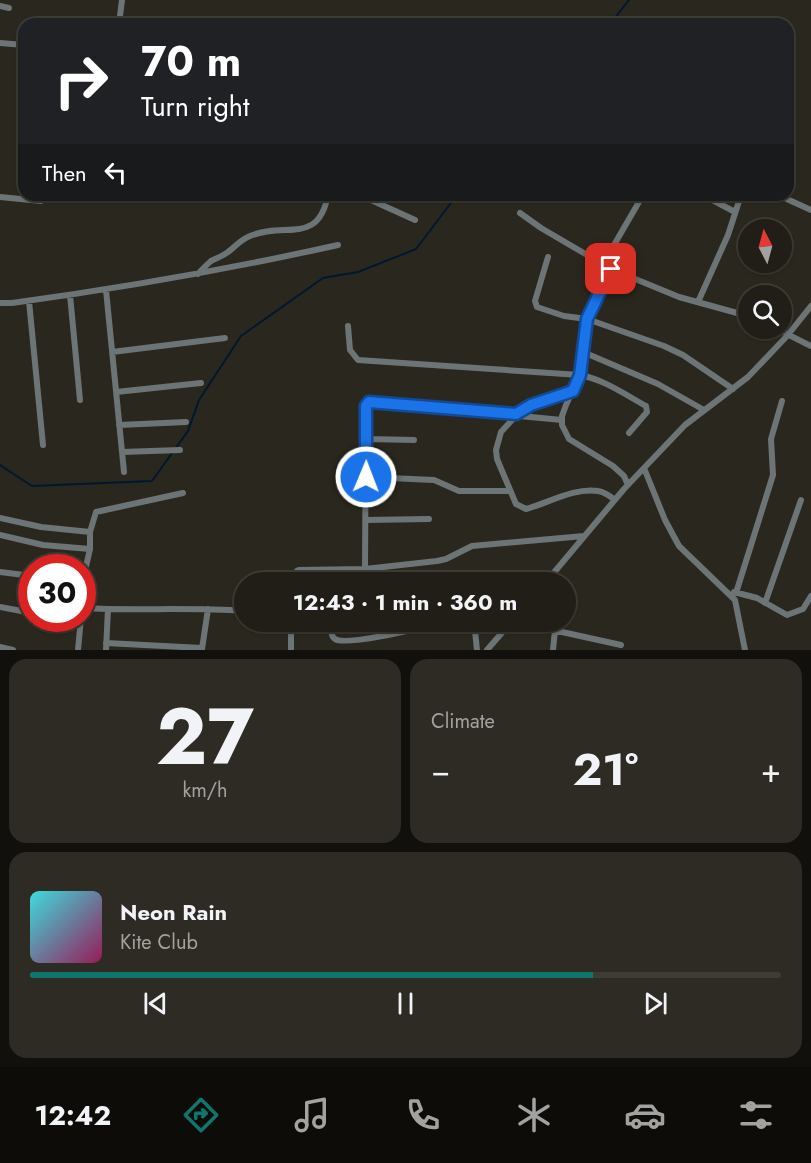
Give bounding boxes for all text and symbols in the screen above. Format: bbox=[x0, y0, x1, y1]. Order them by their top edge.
text: 70 m bbox=[141, 31, 241, 92]
icon: right bbox=[42, 42, 120, 120]
text: Turn right bbox=[141, 87, 249, 126]
icon: left bbox=[99, 156, 132, 189]
text: Then bbox=[42, 157, 87, 189]
north arrow bbox=[738, 219, 792, 273]
map controls bbox=[738, 219, 792, 339]
pin bbox=[585, 243, 636, 294]
icon: arrive bbox=[594, 252, 627, 285]
button: search bbox=[738, 285, 792, 339]
position arrow bbox=[334, 445, 398, 509]
speed limit sign: 30 bbox=[18, 554, 96, 632]
text: 12:43 · 1 min · 360 m bbox=[293, 586, 517, 618]
text: 27 bbox=[156, 681, 254, 793]
text: Climate bbox=[431, 707, 495, 736]
text: 21° bbox=[573, 737, 638, 802]
text: − bbox=[431, 747, 450, 794]
text: + bbox=[761, 747, 781, 794]
text: km/h bbox=[182, 776, 228, 805]
text: Neon Rain bbox=[120, 896, 227, 928]
text: Kite Club bbox=[120, 928, 198, 957]
icon: previous bbox=[139, 987, 172, 1020]
icon: pause bbox=[389, 987, 422, 1020]
icon: next bbox=[639, 987, 672, 1020]
icon: directions bbox=[180, 1094, 222, 1136]
icon: music bbox=[291, 1094, 333, 1136]
icon: phone bbox=[402, 1094, 444, 1136]
icon: climate bbox=[513, 1094, 555, 1136]
icon: car bbox=[624, 1094, 666, 1136]
icon: filters bbox=[735, 1094, 777, 1136]
text: 12:42 bbox=[34, 1096, 111, 1135]

